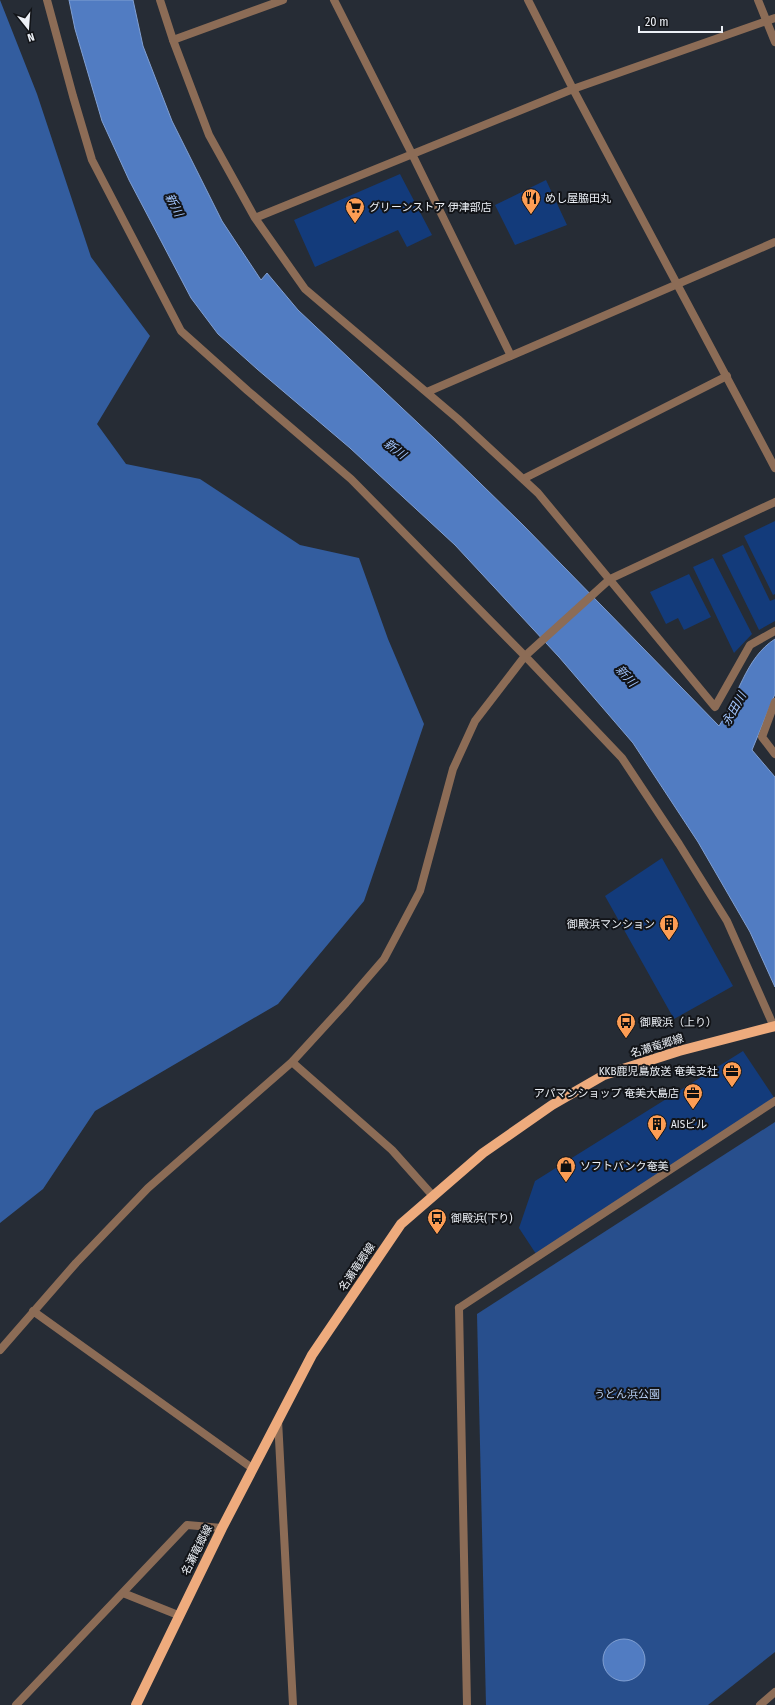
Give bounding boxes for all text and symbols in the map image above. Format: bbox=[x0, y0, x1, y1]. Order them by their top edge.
north arrow bbox=[8, 8, 48, 48]
scale bar bbox=[639, 8, 722, 34]
text: 20 m bbox=[645, 15, 669, 29]
text: N bbox=[26, 30, 36, 44]
restaurant icon: めし屋脇田丸 bbox=[520, 187, 542, 215]
water label: 新川 bbox=[162, 191, 187, 221]
place label: めし屋脇田丸 bbox=[545, 192, 611, 205]
supermarket icon: グリーンストア 伊津部店 bbox=[344, 196, 366, 224]
place label: グリーンストア 伊津部店 bbox=[369, 201, 492, 214]
water label: 新川 bbox=[381, 436, 410, 463]
water label: 新川 bbox=[613, 662, 641, 691]
water label: 永田川 bbox=[719, 688, 750, 728]
building icon: 御殿浜マンション bbox=[658, 913, 680, 941]
place label: 御殿浜マンション bbox=[566, 918, 655, 931]
bus stop icon: 御殿浜（上り） bbox=[615, 1011, 637, 1039]
place label: 御殿浜（上り） bbox=[639, 1016, 717, 1029]
street label: 名瀬竜郷線 bbox=[629, 1032, 685, 1060]
office icon: KKB鹿児島放送 奄美支社 bbox=[721, 1060, 743, 1088]
place label: KKB鹿児島放送 奄美支社 bbox=[599, 1065, 718, 1078]
office icon: アパマンショップ 奄美大島店 bbox=[682, 1082, 704, 1110]
place label: アパマンショップ 奄美大島店 bbox=[534, 1087, 679, 1100]
building icon: AISビル bbox=[646, 1113, 668, 1141]
place label: AISビル bbox=[671, 1118, 707, 1131]
shop icon: ソフトバンク奄美 bbox=[555, 1155, 577, 1183]
place label: ソフトバンク奄美 bbox=[580, 1160, 669, 1173]
bus stop icon: 御殿浜(下り) bbox=[426, 1207, 448, 1235]
place label: 御殿浜(下り) bbox=[450, 1212, 513, 1225]
street label: 名瀬竜郷線 bbox=[336, 1241, 378, 1293]
park label: うどん浜公園 bbox=[594, 1388, 660, 1401]
street label: 名瀬竜郷線 bbox=[179, 1523, 215, 1577]

